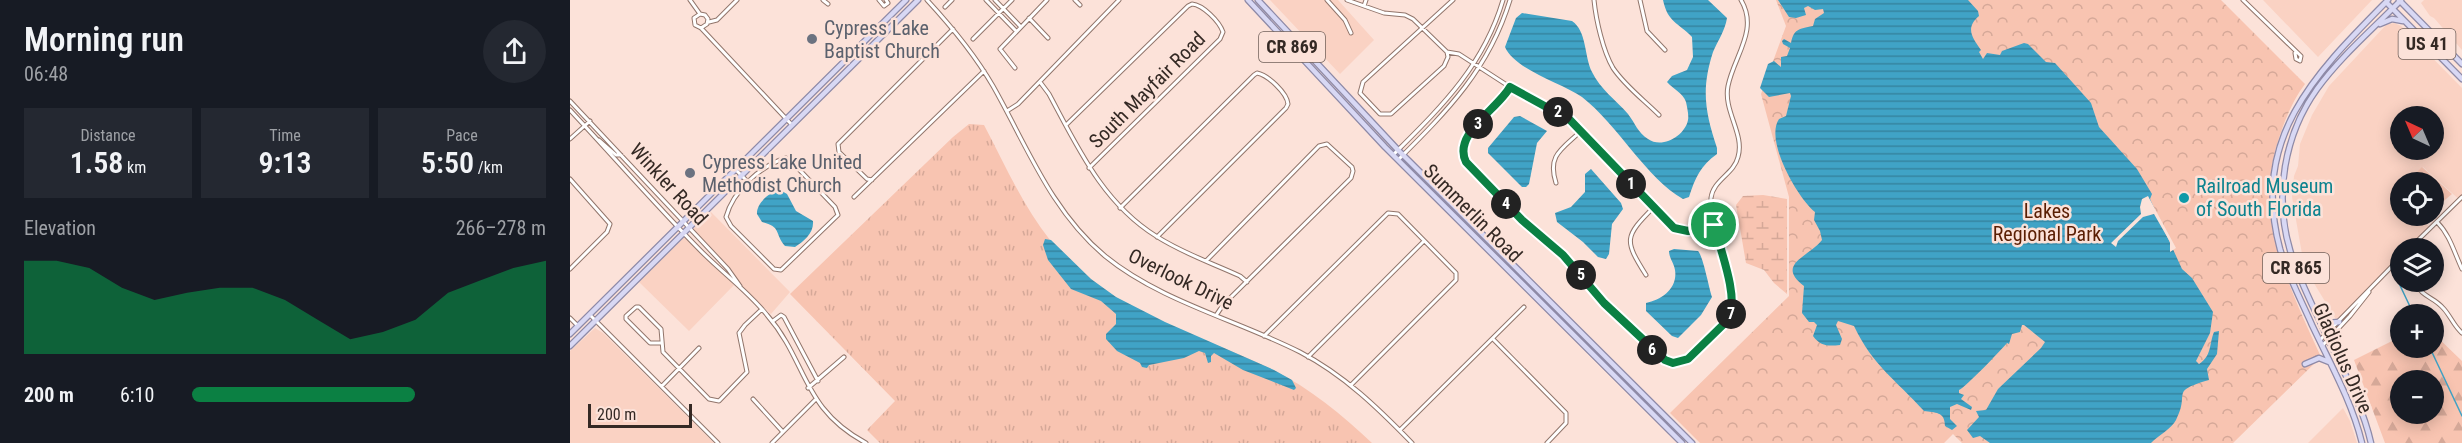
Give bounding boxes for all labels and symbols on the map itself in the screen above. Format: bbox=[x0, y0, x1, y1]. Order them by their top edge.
place label: Cypress Lake Baptist Church bbox=[824, 16, 940, 63]
street label: South Mayfair Road bbox=[1084, 27, 1210, 153]
road number: US 41 bbox=[2398, 29, 2456, 59]
marker: Cypress Lake Baptist Church bbox=[805, 32, 819, 46]
road number: CR 869 bbox=[1259, 32, 1325, 62]
pin: 2 bbox=[1543, 97, 1573, 127]
north arrow bbox=[2390, 106, 2444, 160]
pin: 3 bbox=[1463, 109, 1493, 139]
street label: Winkler Road bbox=[625, 138, 713, 230]
place label: Cypress Lake United Methodist Church bbox=[702, 150, 862, 197]
street label: Summerlin Road bbox=[1419, 159, 1527, 267]
marker: Cypress Lake United Methodist Church bbox=[683, 166, 697, 180]
pin: 1 bbox=[1616, 169, 1646, 199]
place label: Railroad Museum of South Florida bbox=[2196, 174, 2333, 221]
pin: 4 bbox=[1491, 189, 1521, 219]
marker: Railroad Museum of South Florida bbox=[2177, 191, 2191, 205]
pin bbox=[1688, 199, 1739, 250]
park label: Lakes Regional Park bbox=[1993, 199, 2101, 246]
street label: Overlook Drive bbox=[1124, 243, 1238, 315]
road number: CR 865 bbox=[2263, 253, 2329, 283]
pin: 5 bbox=[1566, 260, 1596, 290]
pin: 7 bbox=[1716, 299, 1746, 329]
street label: Gladiolus Drive bbox=[2308, 299, 2378, 417]
pin: 6 bbox=[1637, 335, 1667, 365]
scale bar bbox=[588, 401, 692, 428]

